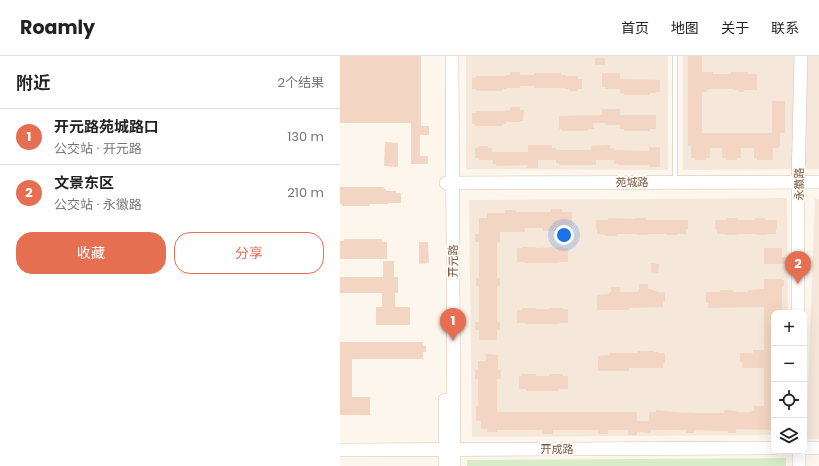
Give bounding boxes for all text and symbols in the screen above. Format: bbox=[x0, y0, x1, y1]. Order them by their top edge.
text: Roamly bbox=[20, 14, 95, 41]
text: 首页 bbox=[621, 18, 649, 38]
text: 地图 bbox=[671, 18, 699, 38]
text: 关于 bbox=[721, 18, 749, 38]
text: 联系 bbox=[771, 18, 799, 38]
text: 附近 bbox=[16, 71, 50, 95]
text: 2个结果 bbox=[278, 73, 324, 92]
text: 开元路苑城路口 bbox=[54, 116, 159, 137]
text: 1 bbox=[27, 127, 31, 146]
text: 130 m bbox=[287, 127, 324, 146]
text: 公交站 · 开元路 bbox=[54, 139, 142, 158]
street label: 永徽路 bbox=[791, 168, 807, 201]
text: 文景东区 bbox=[54, 172, 114, 193]
street label: 苑城路 bbox=[616, 174, 649, 190]
text: 2 bbox=[25, 183, 33, 202]
text: 210 m bbox=[287, 183, 324, 202]
text: 公交站 · 永徽路 bbox=[54, 195, 142, 214]
your location bbox=[554, 225, 574, 245]
button: 收藏 bbox=[16, 232, 166, 274]
button: 分享 bbox=[174, 232, 324, 274]
street label: 开元路 bbox=[445, 245, 461, 278]
pin: 2 bbox=[785, 251, 811, 284]
pin: 1 bbox=[440, 308, 466, 341]
map controls bbox=[771, 310, 807, 454]
button: + bbox=[771, 310, 807, 346]
button: − bbox=[771, 346, 807, 382]
button: locate bbox=[771, 382, 807, 418]
button: layers bbox=[771, 418, 807, 454]
street label: 开成路 bbox=[541, 441, 574, 457]

